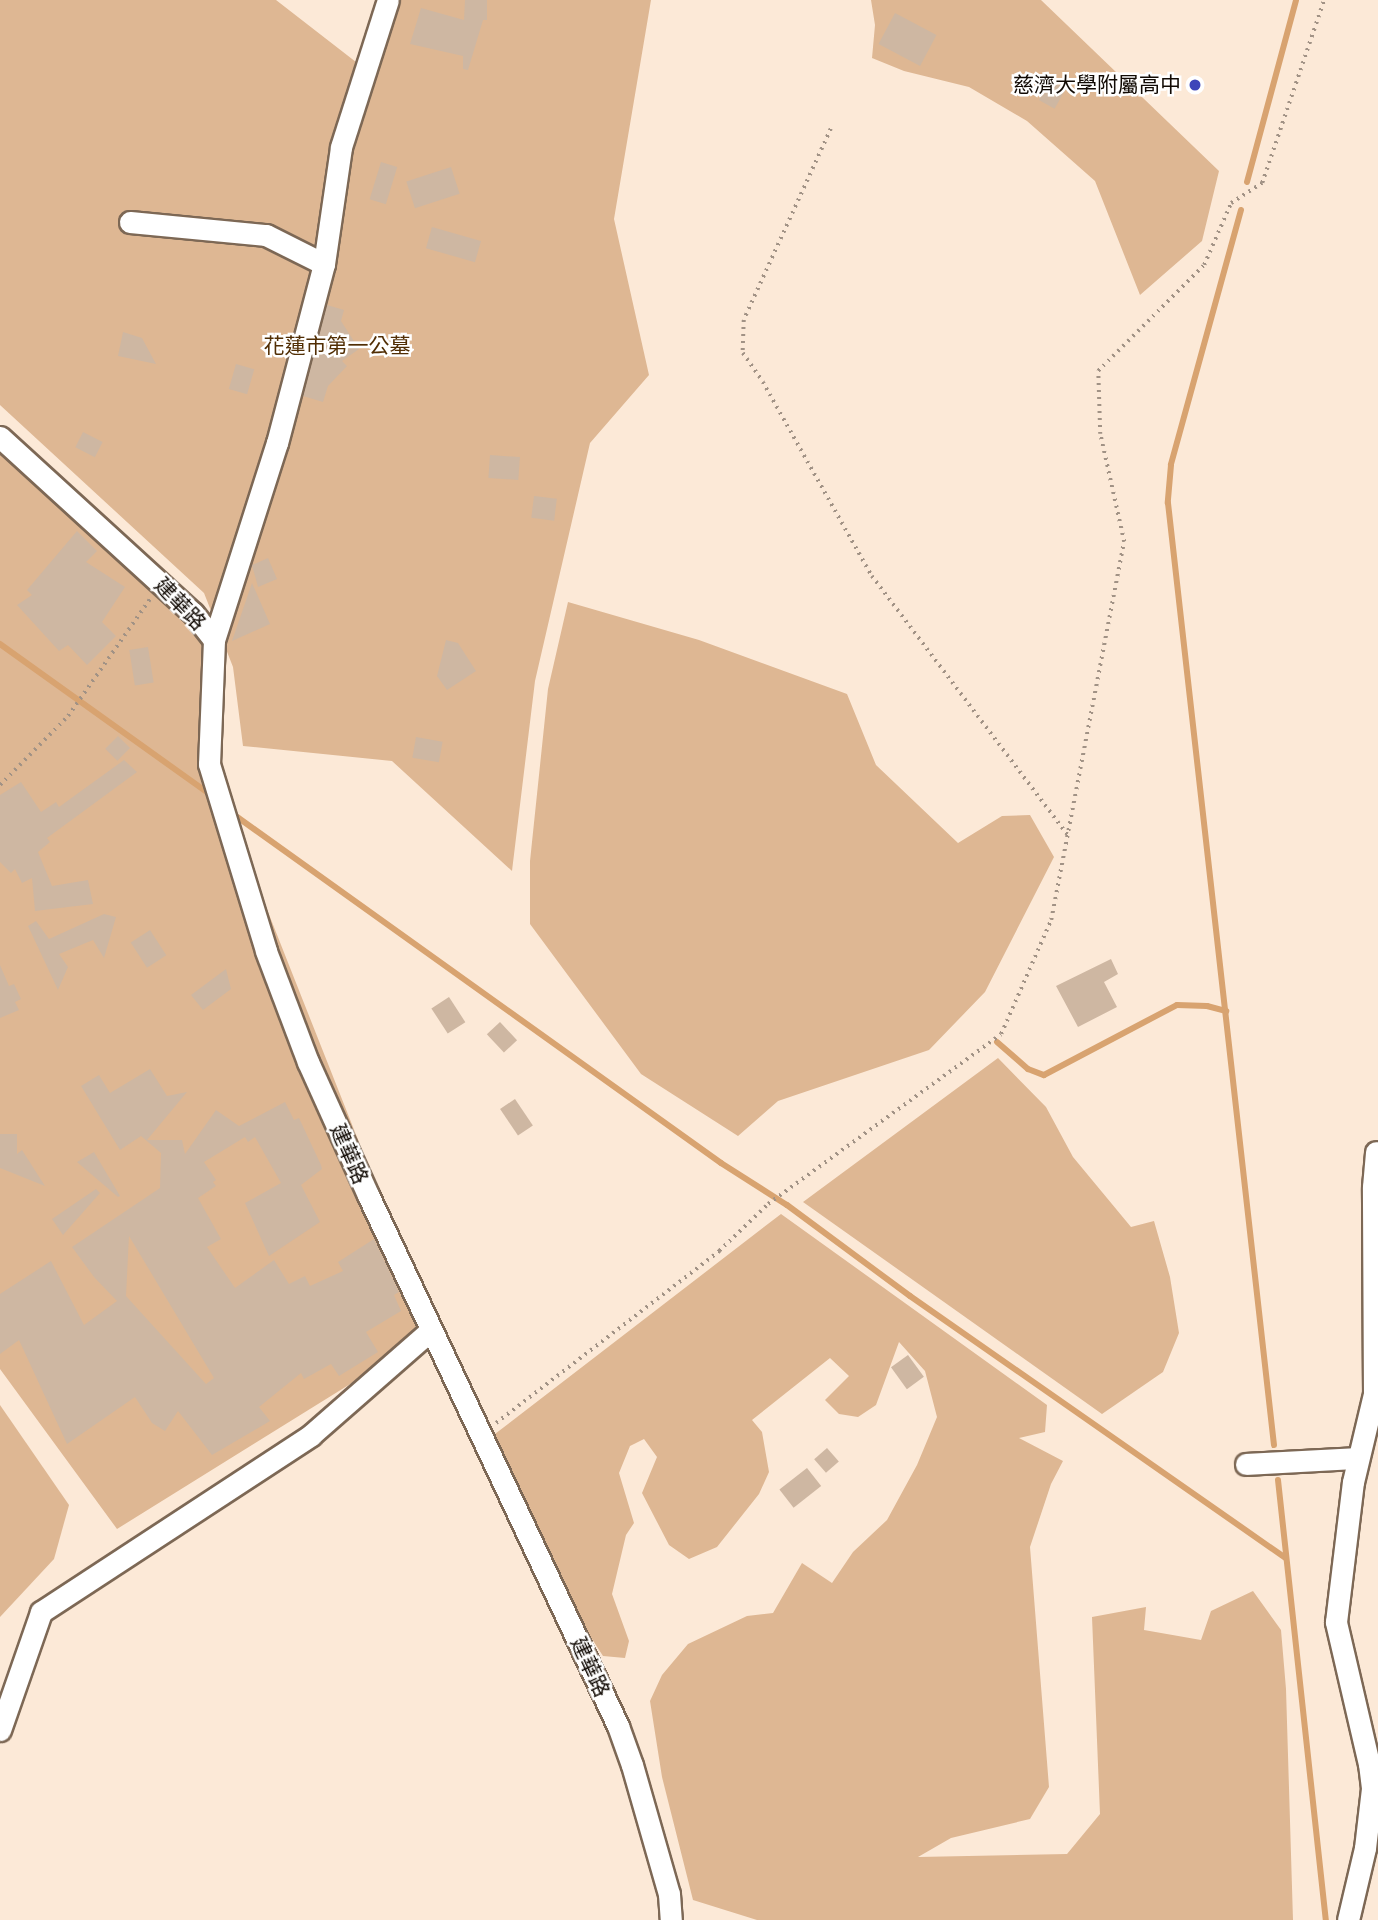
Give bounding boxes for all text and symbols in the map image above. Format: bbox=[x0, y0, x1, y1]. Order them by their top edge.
place label: 慈濟大學附屬高中 bbox=[1013, 72, 1181, 98]
marker: 慈濟大學附屬高中 bbox=[1187, 77, 1203, 93]
park label: 花蓮市第一公墓 bbox=[264, 333, 410, 359]
street label: 建華路 bbox=[149, 573, 211, 635]
street label: 建華路 bbox=[325, 1120, 373, 1188]
street label: 建華路 bbox=[565, 1633, 615, 1701]

